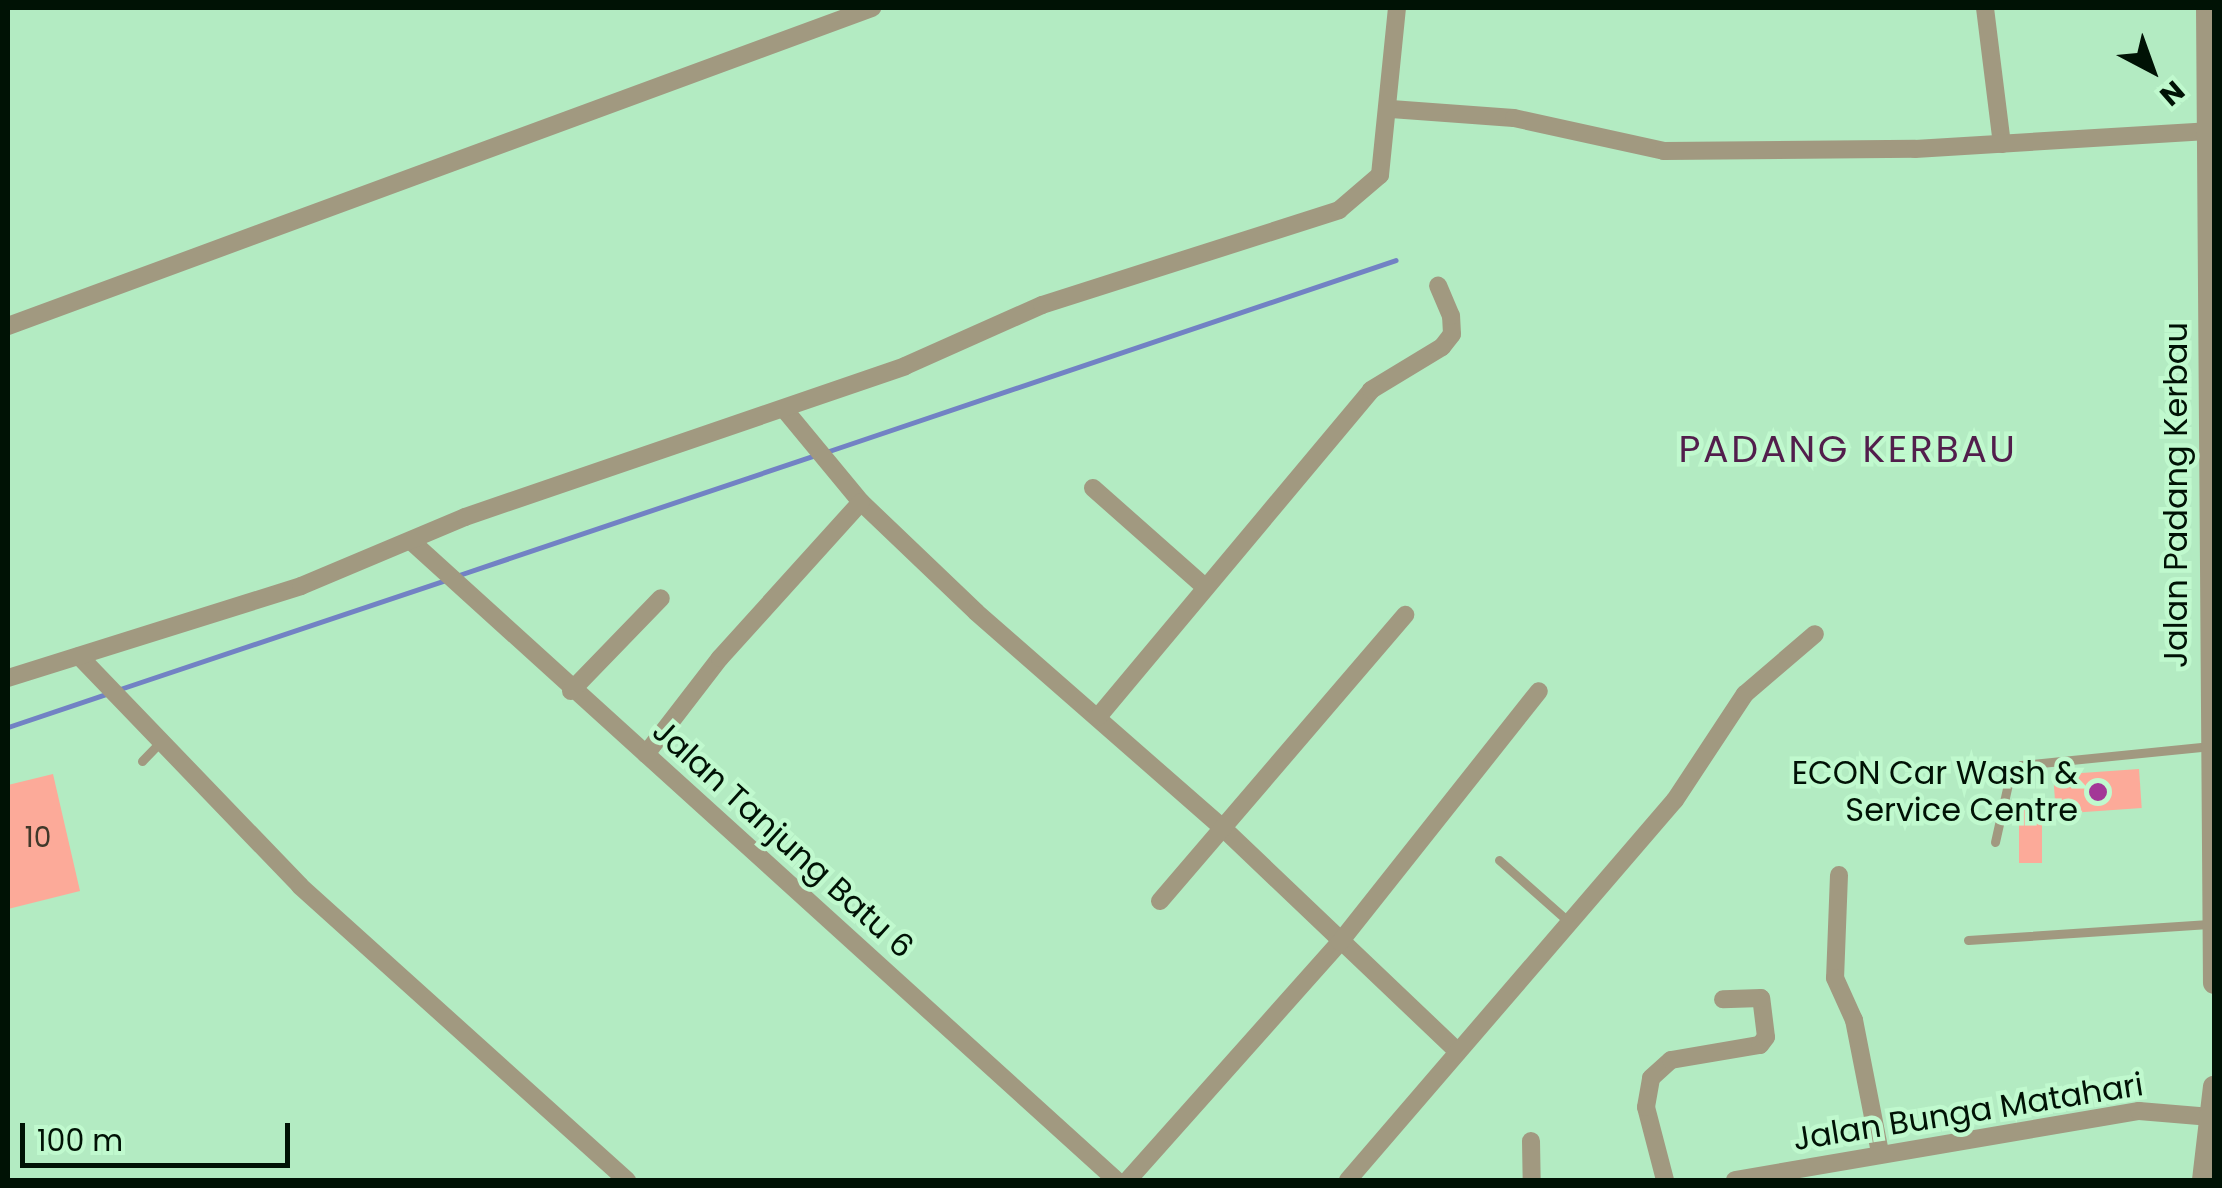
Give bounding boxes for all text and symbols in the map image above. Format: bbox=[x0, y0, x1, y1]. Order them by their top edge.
north arrow bbox=[2102, 20, 2202, 120]
text: N bbox=[2151, 71, 2193, 115]
street label: Jalan Padang Kerbau bbox=[2157, 322, 2195, 668]
district label: PADANG KERBAU bbox=[1679, 426, 2017, 472]
street label: Jalan Tanjung Batu 6 bbox=[645, 712, 921, 966]
place label: ECON Car Wash & Service Centre bbox=[1792, 755, 2078, 830]
marker: ECON Car Wash & Service Centre bbox=[2087, 781, 2109, 803]
house number: 10 bbox=[25, 821, 51, 855]
street label: Jalan Bunga Matahari bbox=[1790, 1065, 2146, 1159]
scale bar bbox=[25, 1103, 295, 1165]
text: 100 m bbox=[37, 1119, 123, 1162]

